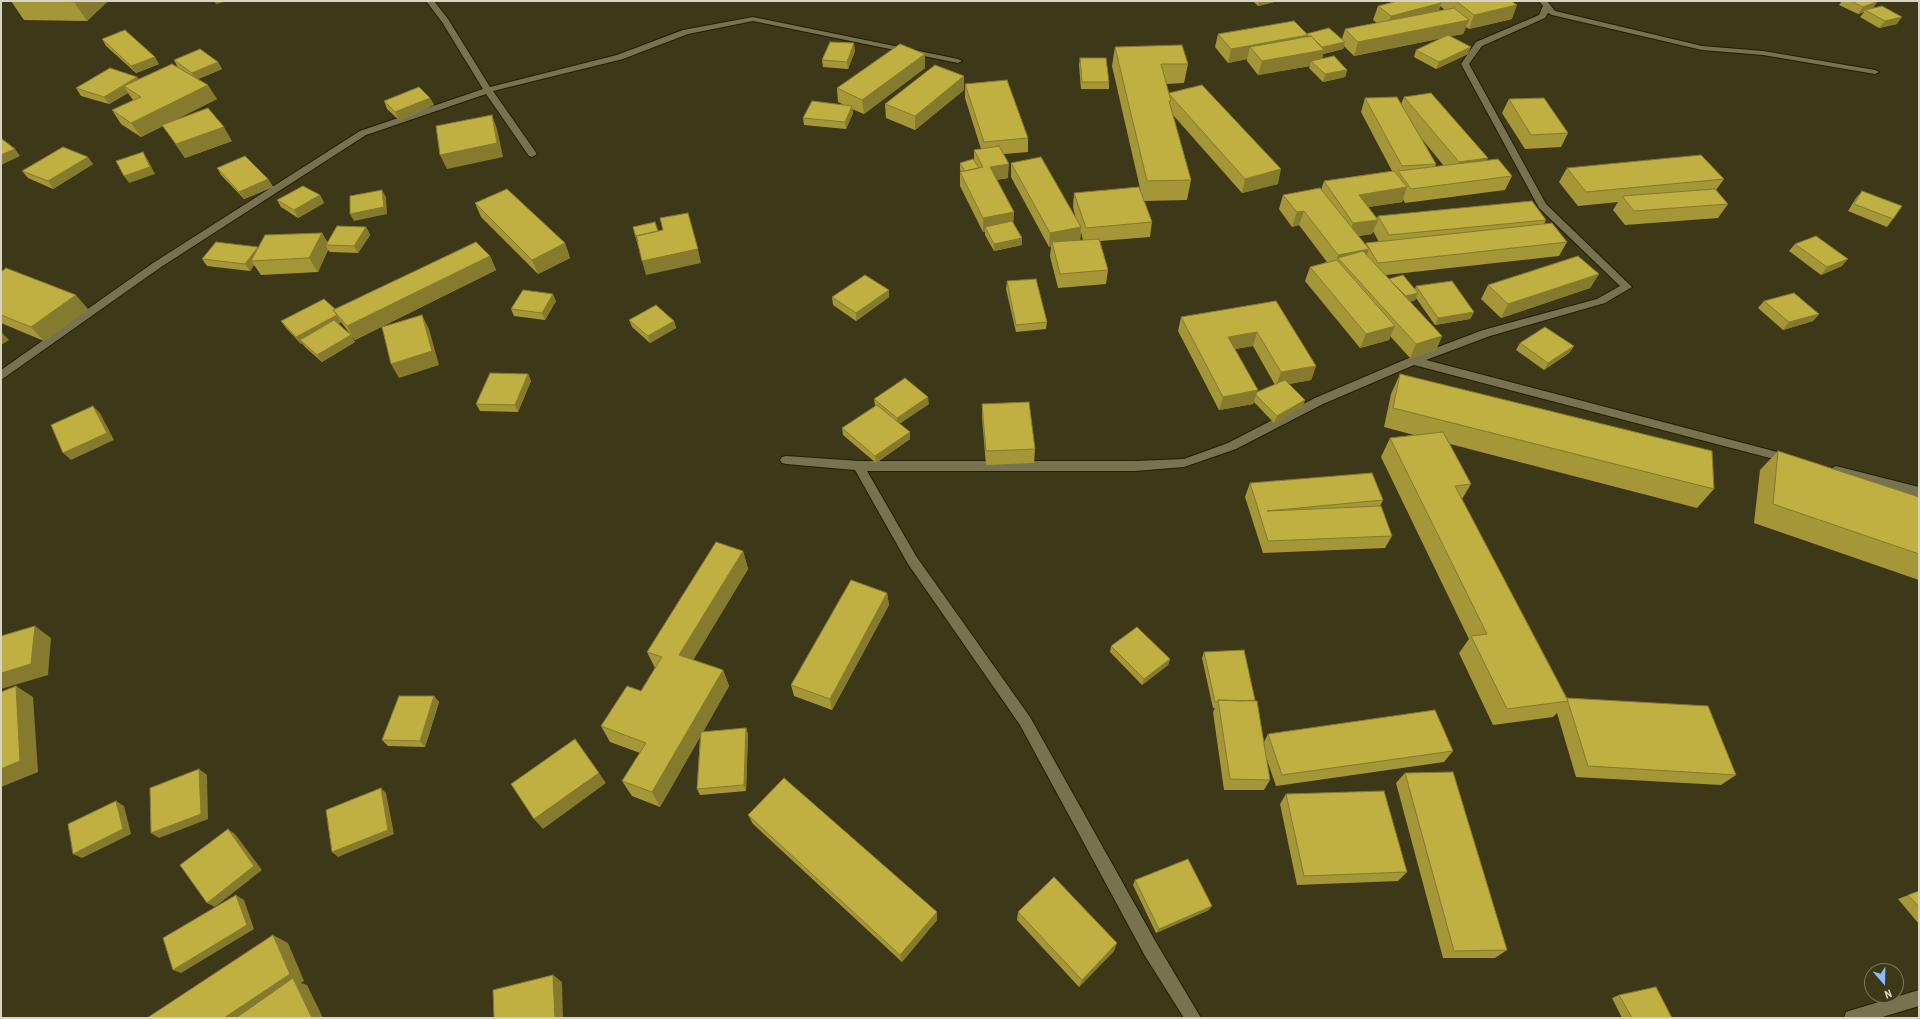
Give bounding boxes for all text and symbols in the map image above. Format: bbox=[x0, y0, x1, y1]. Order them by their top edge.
north arrow bbox=[1864, 963, 1904, 1003]
text: N bbox=[1883, 987, 1893, 1001]

